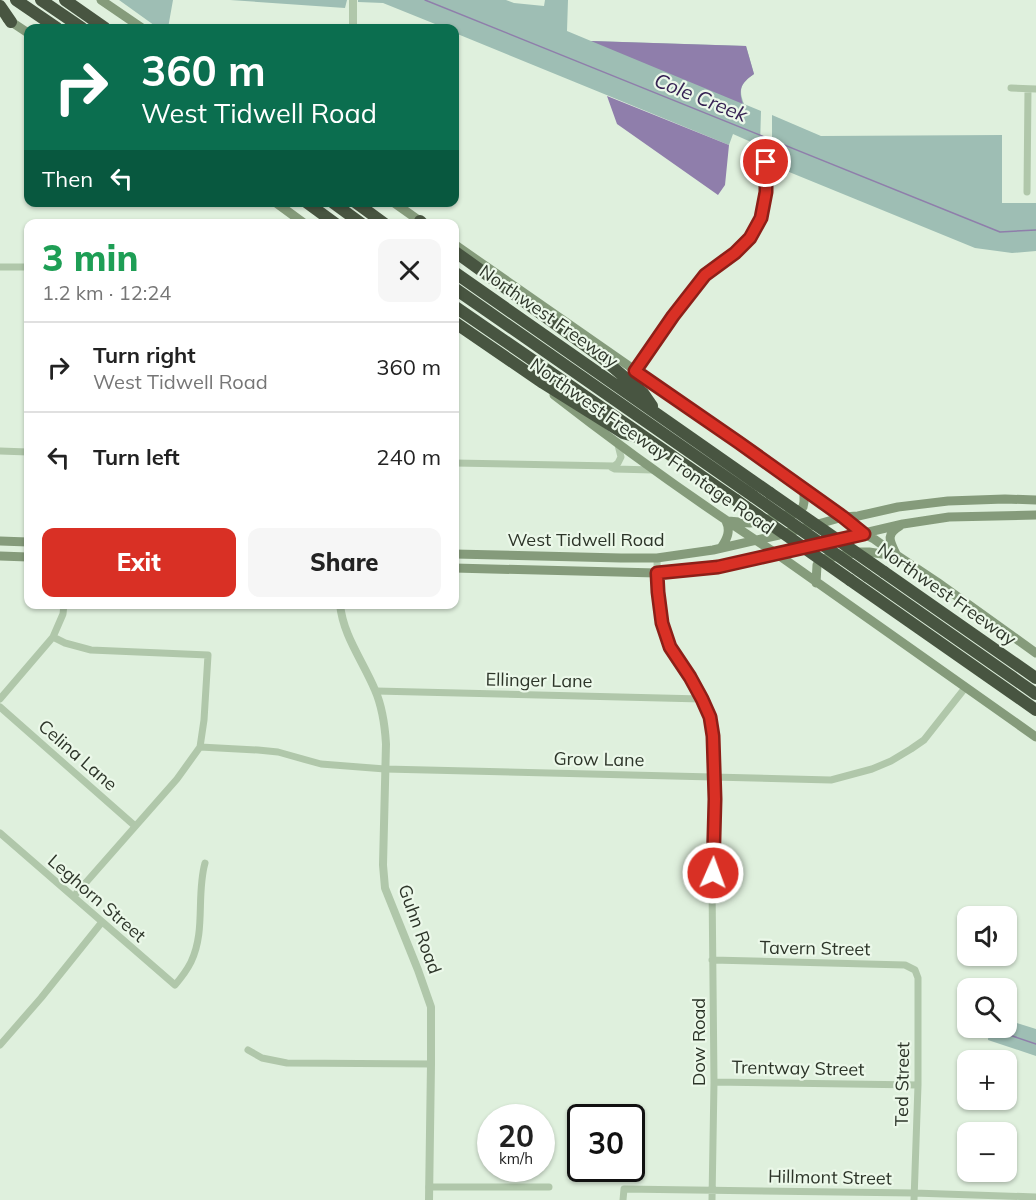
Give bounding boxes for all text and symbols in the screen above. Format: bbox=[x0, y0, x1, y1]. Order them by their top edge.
text: 360 m bbox=[141, 44, 266, 97]
icon: right bbox=[42, 48, 120, 126]
water label: Cole Creek bbox=[651, 67, 752, 127]
text: West Tidwell Road bbox=[141, 96, 377, 130]
pin bbox=[740, 136, 791, 187]
icon: arrive bbox=[749, 145, 782, 178]
icon: left bbox=[105, 162, 138, 195]
text: Then bbox=[42, 165, 93, 193]
text: 3 min bbox=[42, 235, 138, 280]
button: close bbox=[378, 239, 441, 302]
street label: Northwest Freeway bbox=[475, 259, 623, 373]
text: 1.2 km · 12:24 bbox=[42, 280, 171, 305]
text: Turn right bbox=[93, 341, 196, 369]
icon: right bbox=[42, 351, 75, 384]
text: 360 m bbox=[376, 353, 441, 381]
street label: Northwest Freeway Frontage Road bbox=[526, 353, 778, 539]
text: West Tidwell Road bbox=[93, 369, 268, 394]
icon: left bbox=[42, 441, 75, 474]
text: Turn left bbox=[93, 443, 180, 471]
text: 240 m bbox=[376, 443, 441, 471]
button: Exit bbox=[42, 528, 236, 597]
button: Share bbox=[248, 528, 441, 597]
street label: West Tidwell Road bbox=[507, 528, 665, 551]
street label: Northwest Freeway bbox=[873, 537, 1021, 651]
street label: Ellinger Lane bbox=[485, 668, 593, 692]
street label: Celina Lane bbox=[34, 714, 122, 796]
street label: Grow Lane bbox=[553, 747, 645, 771]
position arrow bbox=[681, 841, 745, 905]
street label: Leghorn Street bbox=[43, 849, 151, 947]
street label: Guhn Road bbox=[393, 881, 447, 977]
map controls bbox=[957, 906, 1017, 1182]
button: sound bbox=[957, 906, 1017, 966]
street label: Tavern Street bbox=[759, 936, 871, 960]
button: search bbox=[957, 978, 1017, 1038]
street label: Dow Road bbox=[687, 998, 710, 1086]
street label: Ted Street bbox=[890, 1042, 914, 1126]
button: + bbox=[957, 1050, 1017, 1110]
street label: Trentway Street bbox=[731, 1055, 865, 1081]
speed limit sign: 30 bbox=[567, 1104, 645, 1182]
text: 20 bbox=[498, 1117, 534, 1155]
button: − bbox=[957, 1122, 1017, 1182]
text: km/h bbox=[499, 1149, 533, 1168]
street label: Hillmont Street bbox=[768, 1164, 892, 1190]

